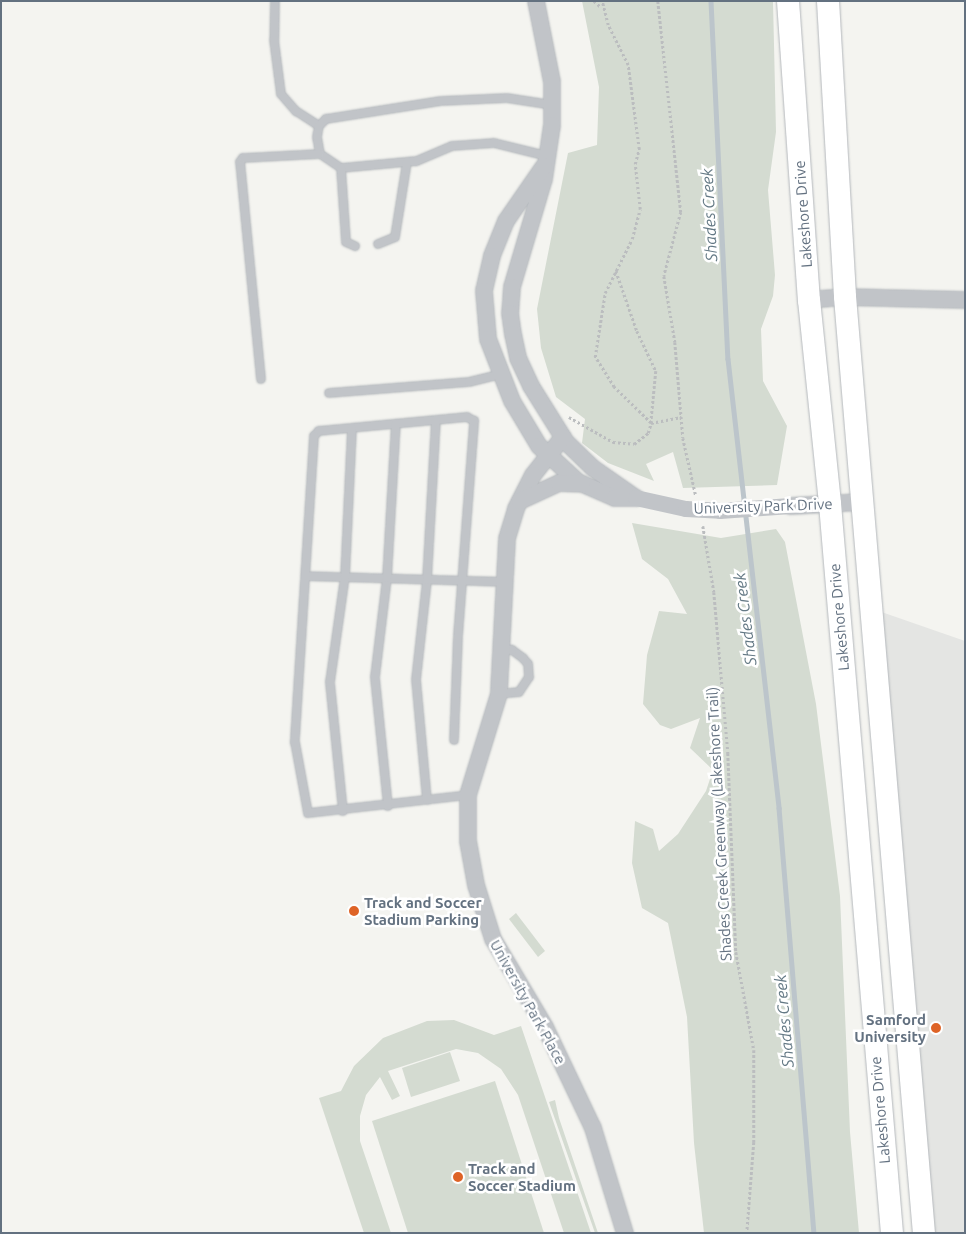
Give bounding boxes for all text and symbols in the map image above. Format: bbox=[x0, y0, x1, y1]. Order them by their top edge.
street label: Lakeshore Drive bbox=[790, 160, 816, 268]
water label: Shades Creek bbox=[697, 168, 721, 262]
street label: University Park Drive bbox=[693, 495, 833, 517]
street label: Lakeshore Drive bbox=[825, 563, 853, 671]
water label: Shades Creek bbox=[730, 571, 760, 667]
street label: Shades Creek Greenway (Lakeshore Trail) bbox=[703, 686, 735, 962]
place label: Track and Soccer Stadium Parking bbox=[364, 893, 482, 928]
marker: Track and Soccer Stadium Parking bbox=[348, 905, 360, 917]
street label: University Park Place bbox=[486, 937, 570, 1067]
water label: Shades Creek bbox=[770, 974, 798, 1068]
place label: Samford University bbox=[854, 1010, 926, 1045]
marker: Samford University bbox=[930, 1022, 942, 1034]
street label: Lakeshore Drive bbox=[866, 1056, 894, 1164]
place label: Track and Soccer Stadium bbox=[468, 1159, 576, 1194]
marker: Track and Soccer Stadium bbox=[452, 1171, 464, 1183]

